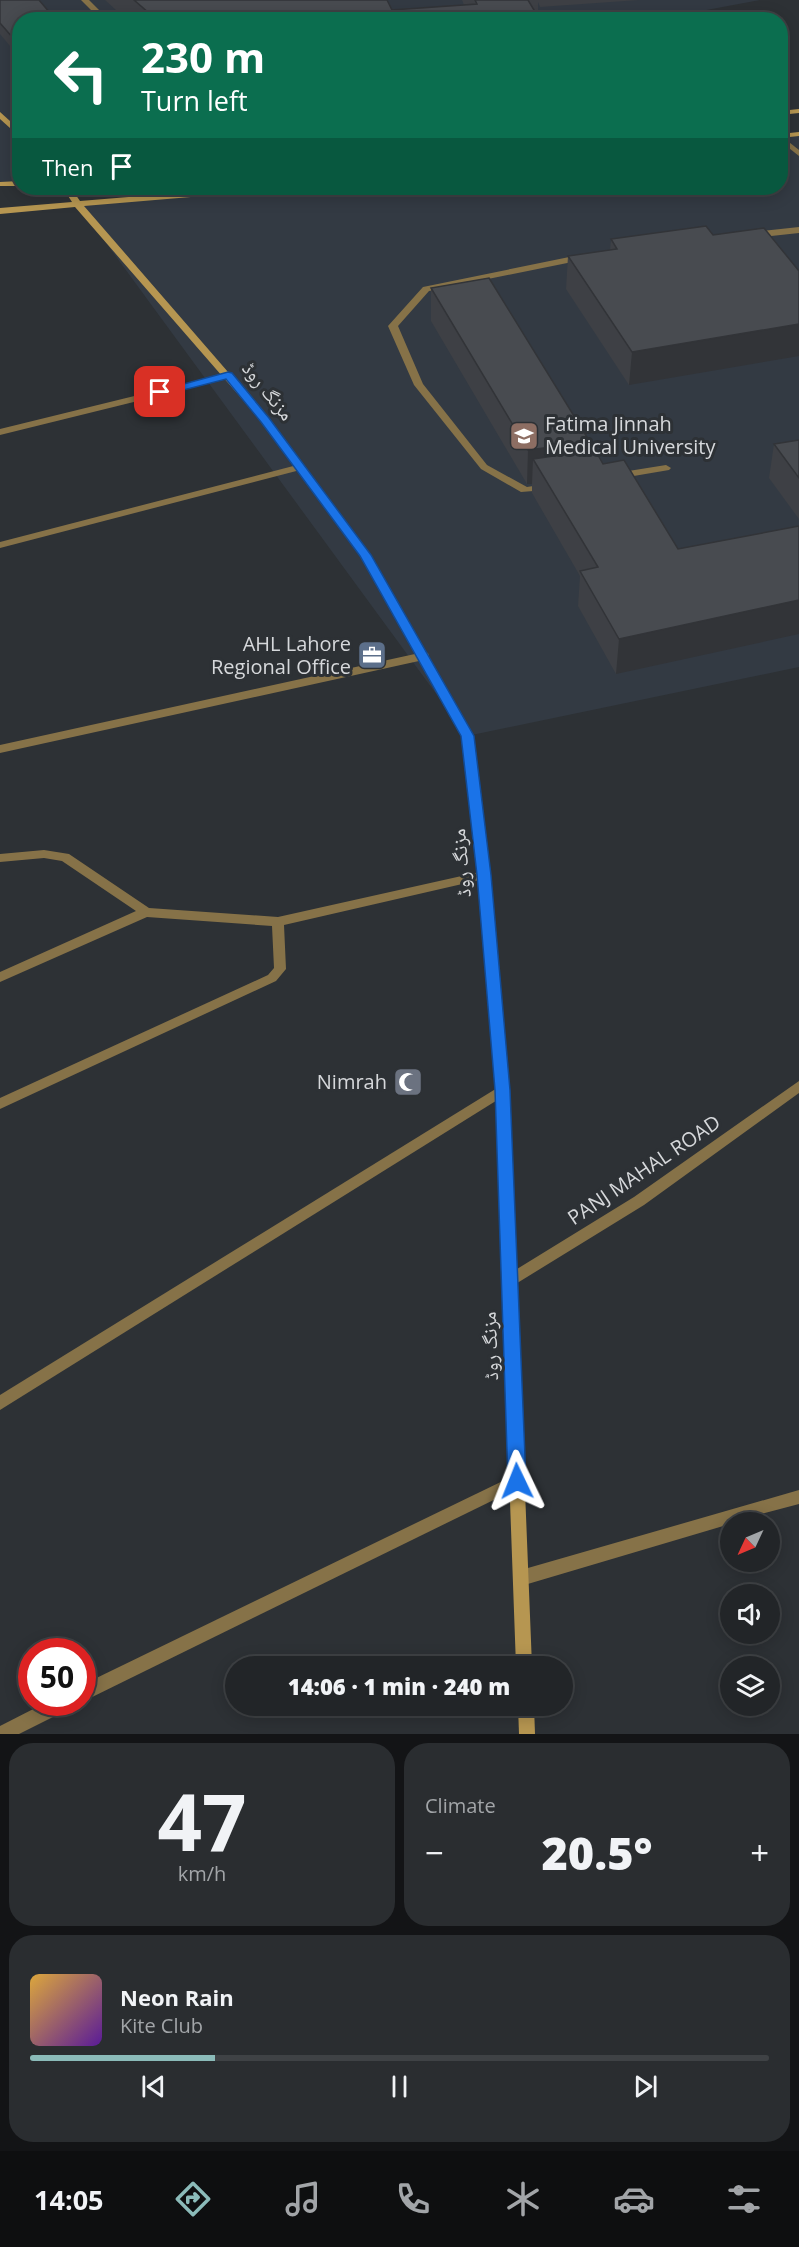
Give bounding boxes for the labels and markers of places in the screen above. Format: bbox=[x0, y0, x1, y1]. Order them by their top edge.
pin bbox=[134, 366, 185, 417]
place label: Fatima Jinnah Medical University bbox=[545, 410, 716, 460]
school or university icon: Fatima Jinnah Medical University bbox=[508, 420, 540, 452]
place label: AHL Lahore Regional Office bbox=[211, 630, 351, 680]
office icon: AHL Lahore Regional Office bbox=[356, 639, 388, 671]
mosque icon: Nimrah bbox=[392, 1066, 424, 1098]
place label: Nimrah bbox=[317, 1068, 387, 1095]

